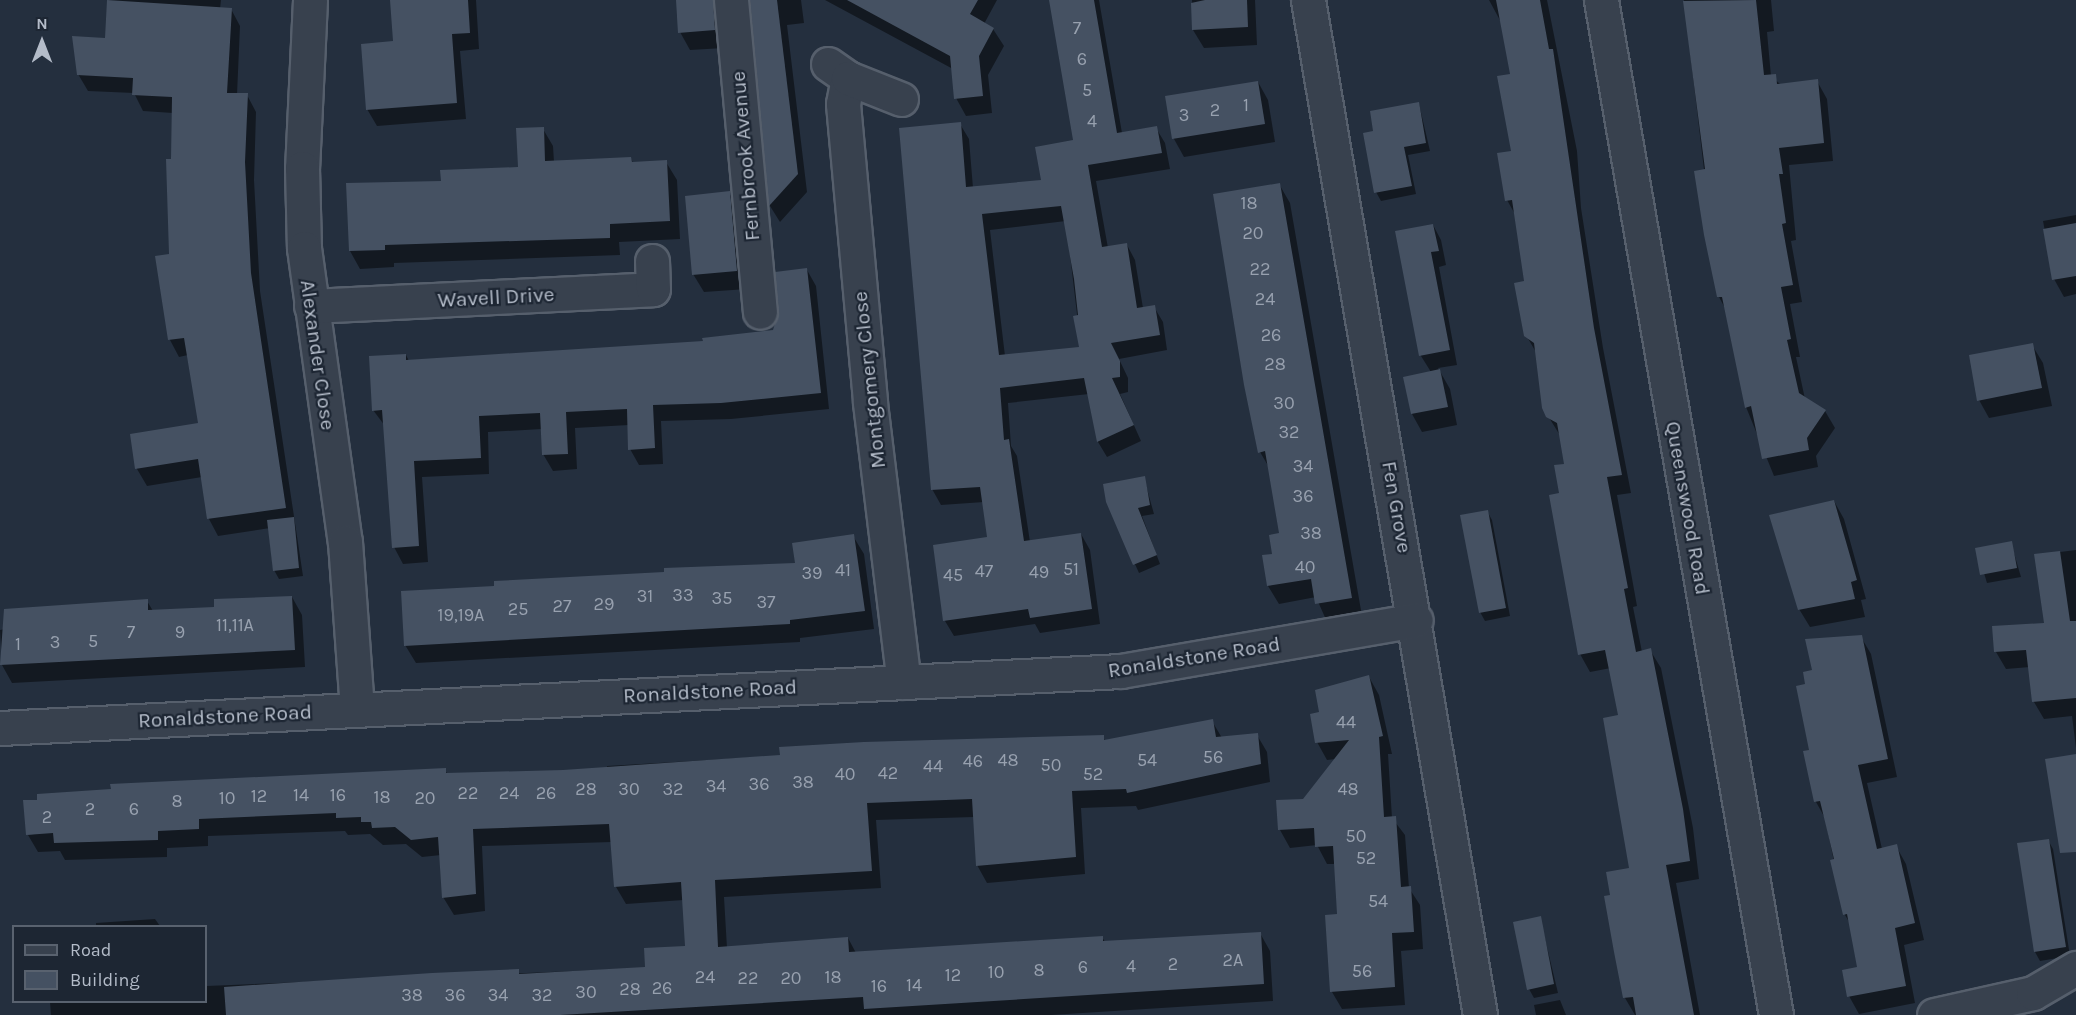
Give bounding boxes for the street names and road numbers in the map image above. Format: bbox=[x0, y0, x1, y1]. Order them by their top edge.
street label: Fernbrook Avenue bbox=[725, 70, 765, 242]
street label: Alexander Close bbox=[295, 278, 341, 432]
street label: Wavell Drive bbox=[437, 281, 555, 313]
street label: Montgomery Close bbox=[847, 290, 891, 470]
street label: Queenswood Road bbox=[1660, 419, 1716, 597]
street label: Fen Grove bbox=[1377, 459, 1417, 555]
street label: Ronaldstone Road bbox=[1106, 631, 1282, 683]
street label: Ronaldstone Road bbox=[622, 674, 798, 708]
street label: Ronaldstone Road bbox=[137, 699, 313, 733]

